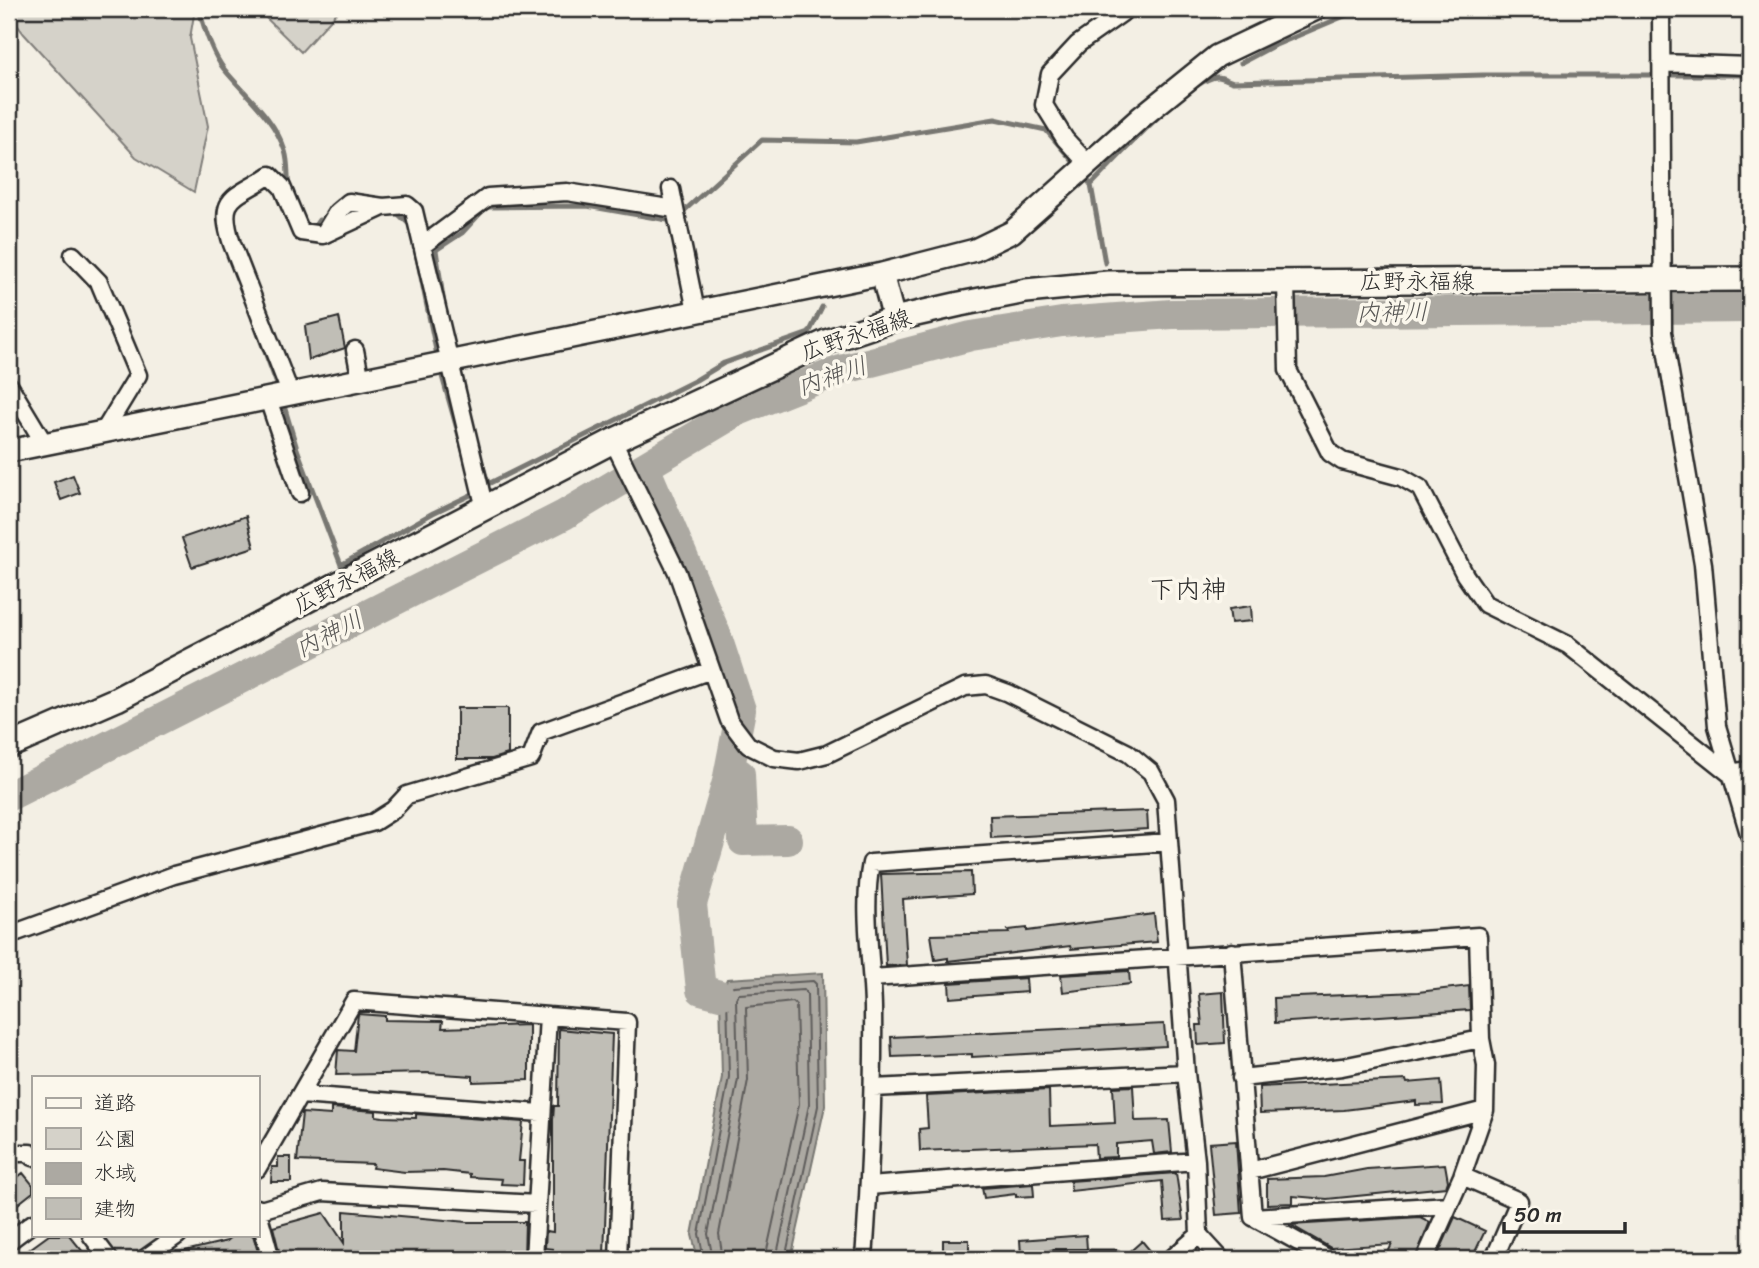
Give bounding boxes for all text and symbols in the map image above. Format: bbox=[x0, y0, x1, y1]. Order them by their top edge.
street label: 広野永福線 bbox=[1360, 261, 1475, 302]
water label: 内神川 bbox=[1356, 290, 1428, 334]
street label: 広野永福線 bbox=[795, 297, 917, 373]
water label: 内神川 bbox=[791, 344, 873, 408]
street label: 広野永福線 bbox=[285, 537, 407, 625]
district label: 下内神 bbox=[1149, 566, 1227, 612]
water label: 内神川 bbox=[287, 599, 371, 669]
legend bbox=[32, 1076, 259, 1236]
text: 道路 bbox=[94, 1084, 136, 1122]
text: 公園 bbox=[94, 1120, 136, 1158]
text: 水域 bbox=[94, 1154, 136, 1192]
text: 建物 bbox=[94, 1190, 136, 1228]
scale bar bbox=[1504, 1191, 1624, 1235]
text: 50 m bbox=[1514, 1196, 1562, 1234]

